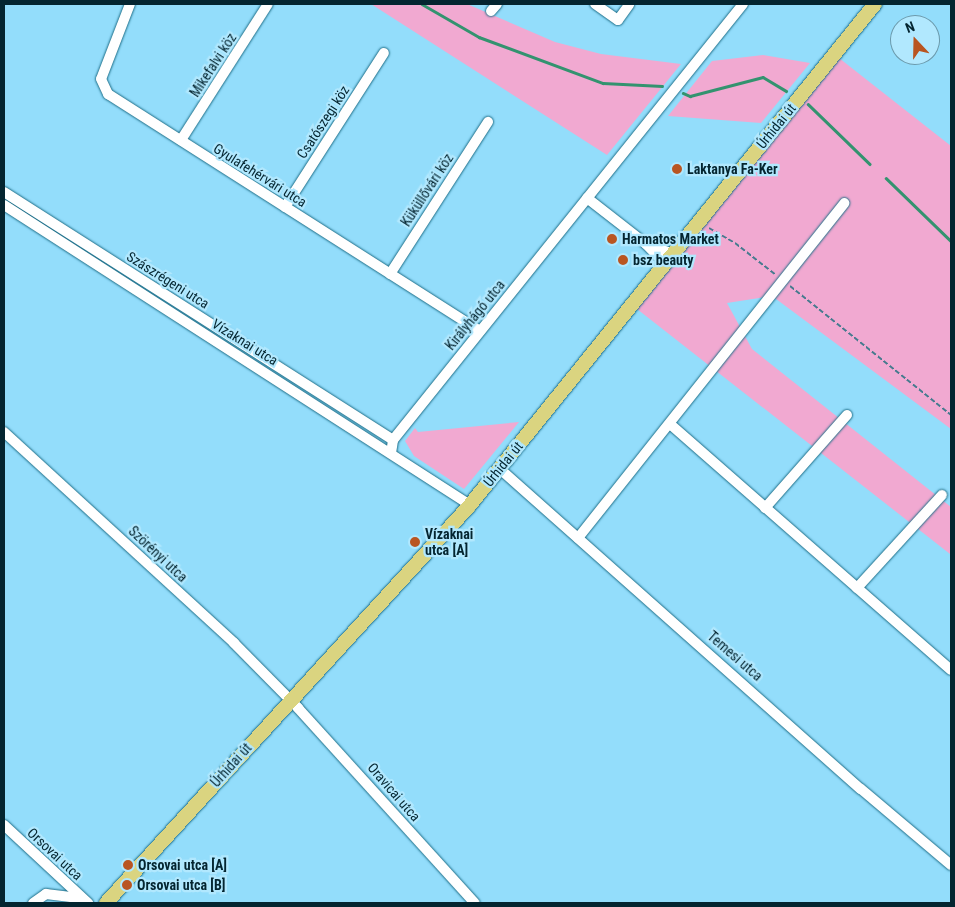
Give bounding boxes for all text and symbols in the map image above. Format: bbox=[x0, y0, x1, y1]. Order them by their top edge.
north arrow bbox=[890, 15, 940, 65]
text: N bbox=[903, 18, 917, 36]
street label: Mikefalvi köz bbox=[186, 30, 240, 100]
street label: Csatószegi köz bbox=[293, 82, 353, 162]
street label: Úrhidai út bbox=[753, 100, 799, 152]
street label: Gyulafehérvári utca bbox=[210, 140, 310, 210]
street label: Küküllővári köz bbox=[397, 150, 457, 230]
place label: Laktanya Fa-Ker bbox=[687, 161, 778, 177]
marker: Laktanya Fa-Ker bbox=[671, 163, 683, 175]
place label: Harmatos Market bbox=[622, 231, 719, 247]
marker: Harmatos Market bbox=[606, 233, 618, 245]
street label: Szászrégeni utca bbox=[124, 248, 212, 312]
place label: bsz beauty bbox=[633, 252, 693, 268]
marker: bsz beauty bbox=[617, 254, 629, 266]
street label: Királyhágó utca bbox=[442, 277, 508, 353]
street label: Vízaknai utca bbox=[209, 315, 281, 369]
street label: Úrhidai út bbox=[480, 438, 526, 490]
street label: Szörényi utca bbox=[125, 523, 191, 585]
place label: Vízaknai utca [A] bbox=[425, 526, 473, 558]
marker: Vízaknai utca [A] bbox=[409, 536, 421, 548]
street label: Temesi utca bbox=[704, 628, 766, 684]
street label: Úrhidai út bbox=[207, 740, 255, 790]
street label: Oravicai utca bbox=[364, 759, 424, 825]
street label: Orsovai utca bbox=[24, 824, 86, 884]
place label: Orsovai utca [A] bbox=[138, 857, 227, 873]
marker: Orsovai utca [A] bbox=[122, 859, 134, 871]
place label: Orsovai utca [B] bbox=[137, 877, 226, 893]
marker: Orsovai utca [B] bbox=[121, 879, 133, 891]

